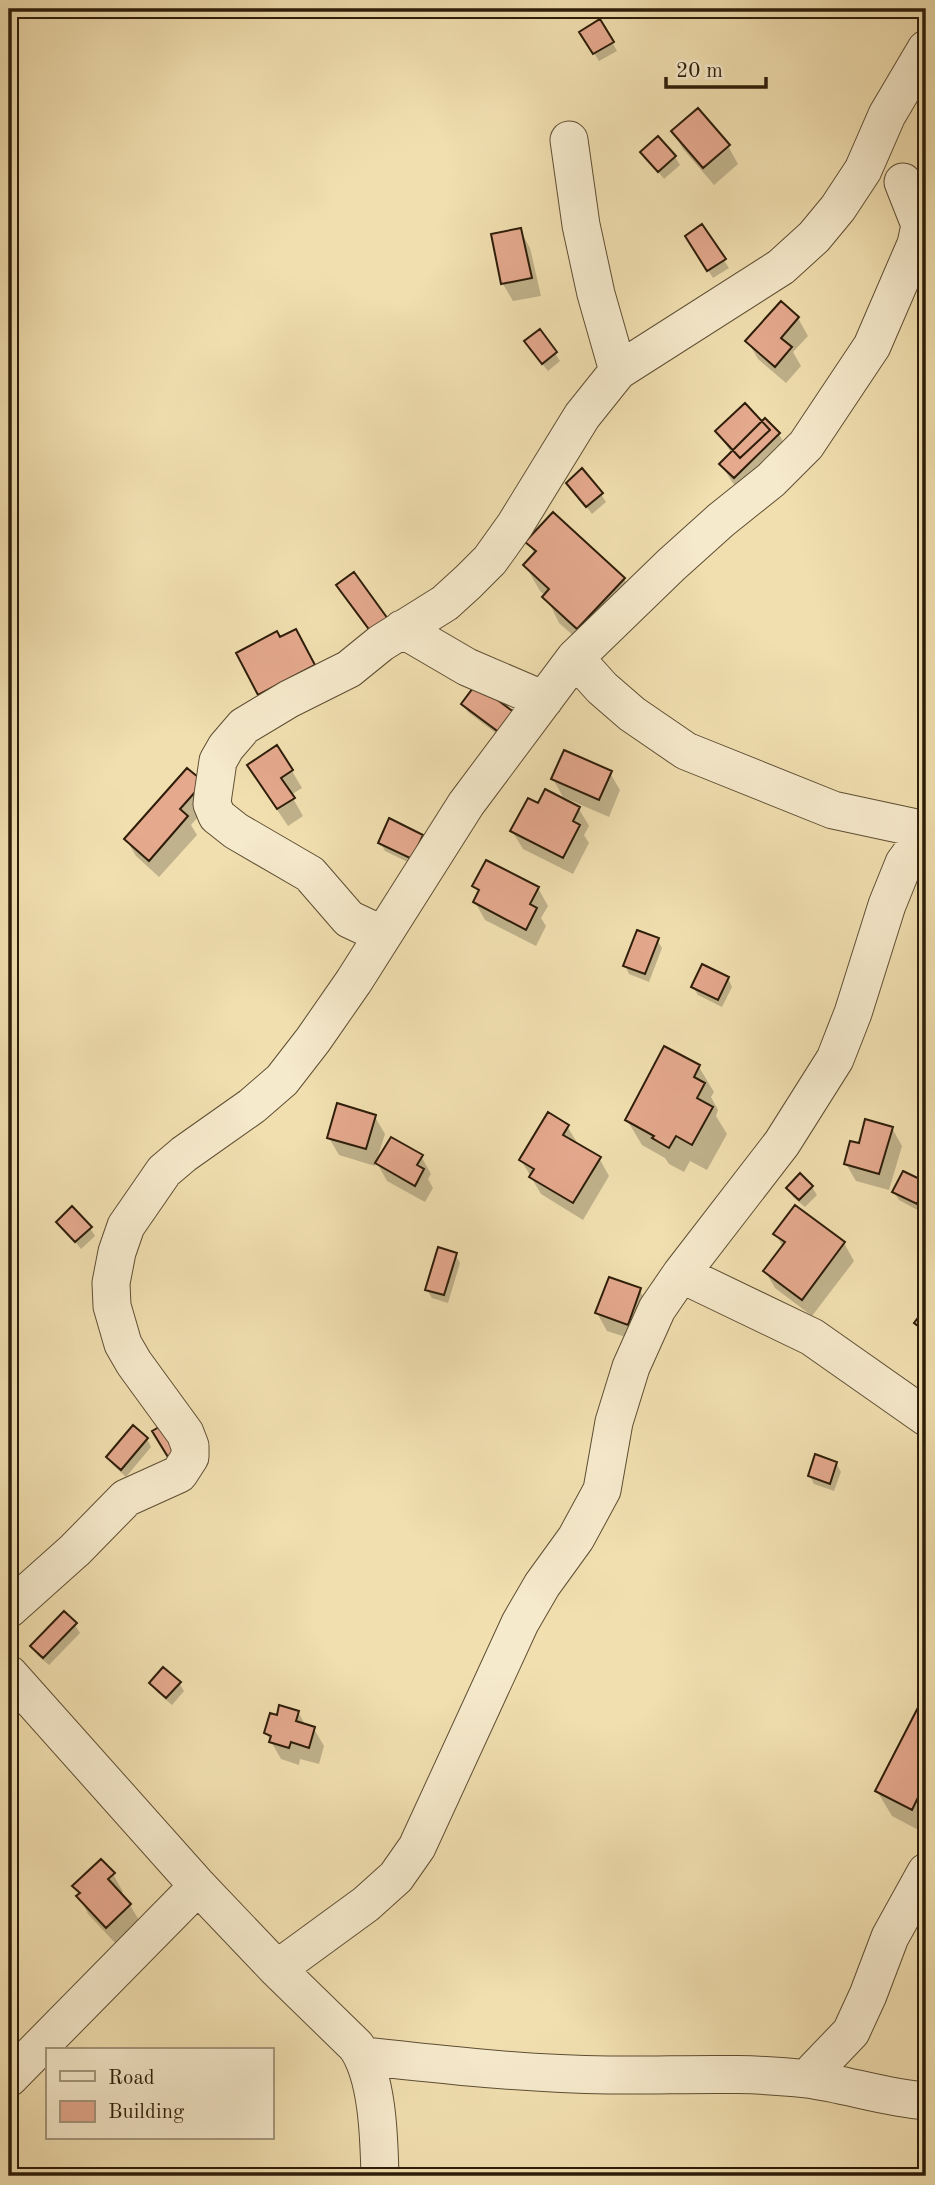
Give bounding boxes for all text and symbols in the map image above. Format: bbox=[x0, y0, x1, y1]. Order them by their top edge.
scale bar bbox=[666, 46, 765, 90]
text: 20 m bbox=[676, 61, 723, 82]
legend bbox=[46, 2048, 273, 2140]
text: Road bbox=[108, 2068, 155, 2089]
text: Building bbox=[108, 2102, 185, 2123]

